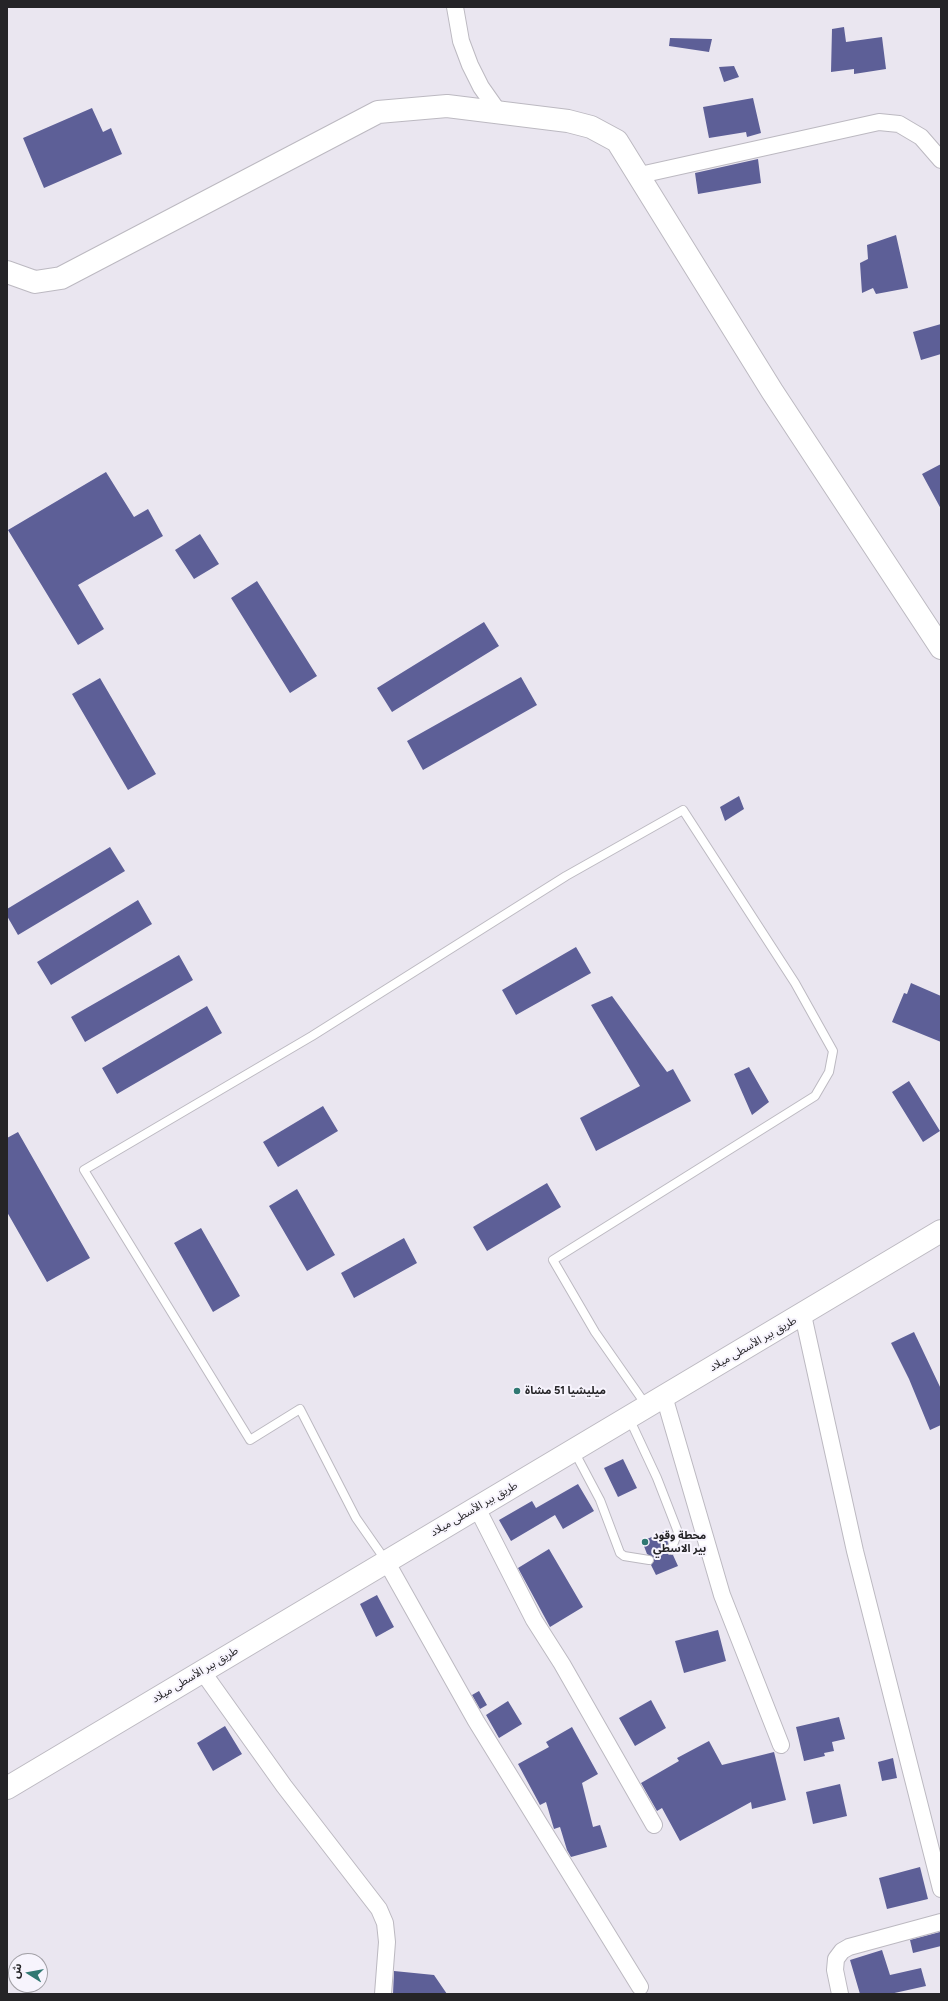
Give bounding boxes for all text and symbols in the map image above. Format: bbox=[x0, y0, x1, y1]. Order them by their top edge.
street label: طريق بير الأسطى ميلاد bbox=[707, 1314, 799, 1374]
place label: ميليشيا 51 مشاة bbox=[525, 1384, 606, 1398]
marker: ميليشيا 51 مشاة bbox=[512, 1386, 522, 1396]
street label: طريق بير الأسطى ميلاد bbox=[428, 1479, 520, 1539]
place label: محطة وقود بير الاسطي bbox=[653, 1529, 706, 1555]
marker: محطة وقود بير الاسطي bbox=[640, 1537, 650, 1547]
street label: طريق بير الأسطى ميلاد bbox=[149, 1644, 241, 1706]
north arrow bbox=[8, 1953, 48, 1993]
text: ش bbox=[9, 1962, 25, 1979]

